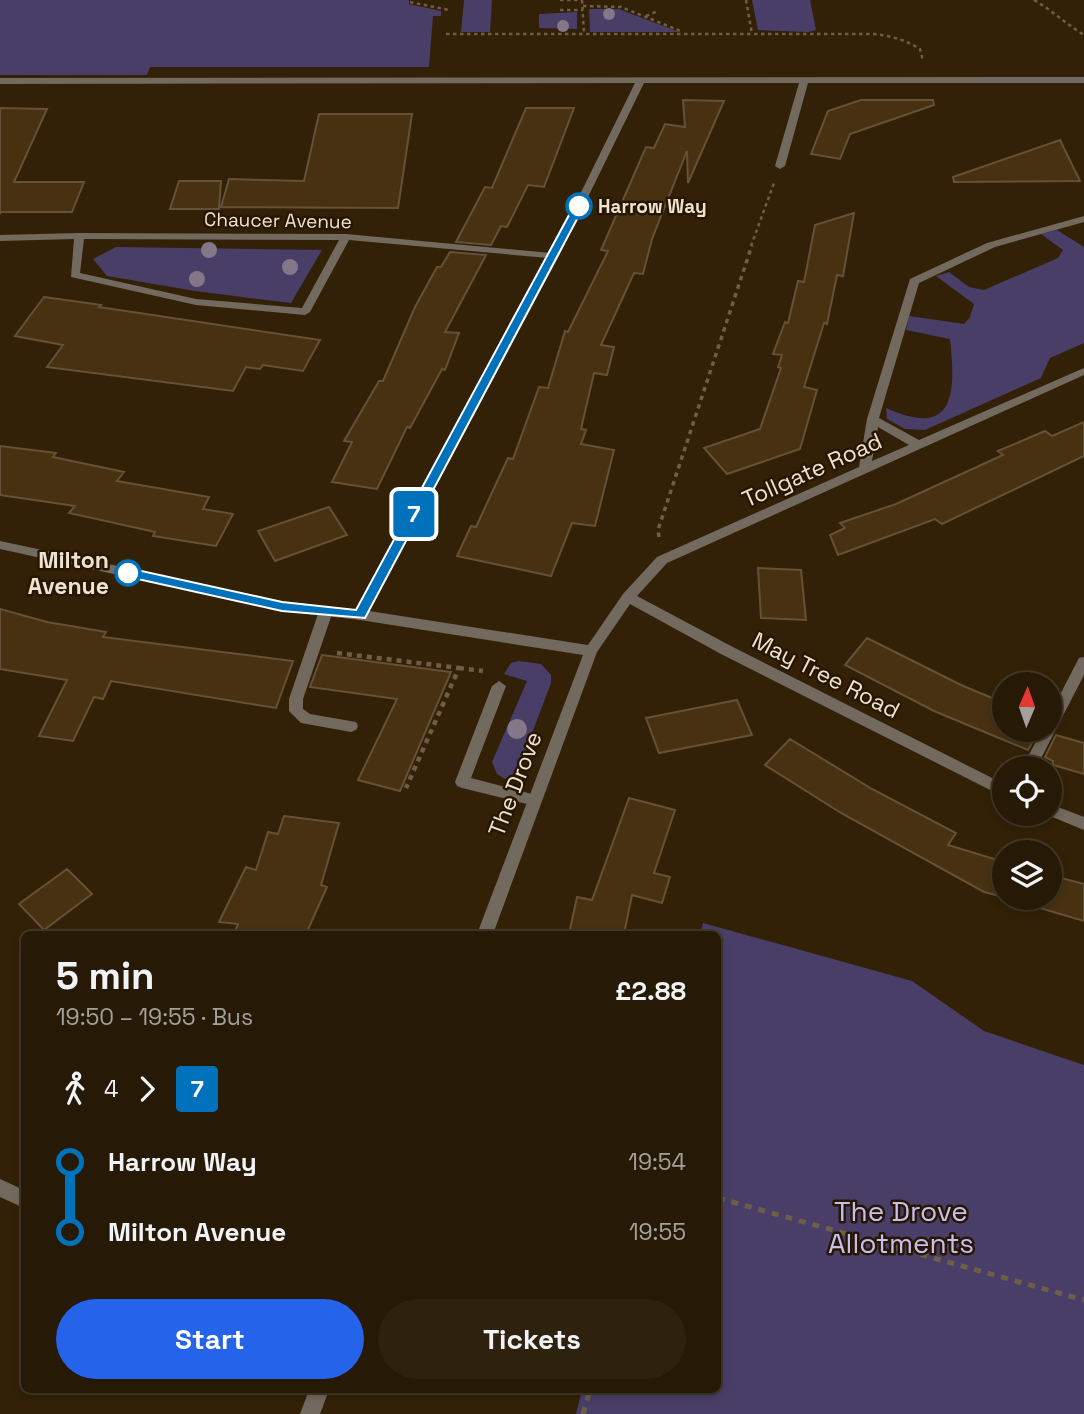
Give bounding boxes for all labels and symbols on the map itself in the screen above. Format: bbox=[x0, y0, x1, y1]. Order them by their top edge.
marker: Harrow Way bbox=[566, 193, 592, 219]
place label: Harrow Way bbox=[598, 194, 707, 219]
street label: Chaucer Avenue bbox=[204, 207, 352, 234]
street label: Tollgate Road bbox=[737, 426, 887, 514]
line badge: 7 bbox=[391, 491, 437, 537]
place label: Milton Avenue bbox=[28, 545, 109, 601]
marker: Milton Avenue bbox=[115, 560, 141, 586]
street label: May Tree Road bbox=[747, 625, 905, 725]
north arrow bbox=[992, 672, 1062, 742]
street label: The Drove bbox=[481, 727, 549, 841]
park label: The Drove Allotments bbox=[828, 1193, 974, 1261]

